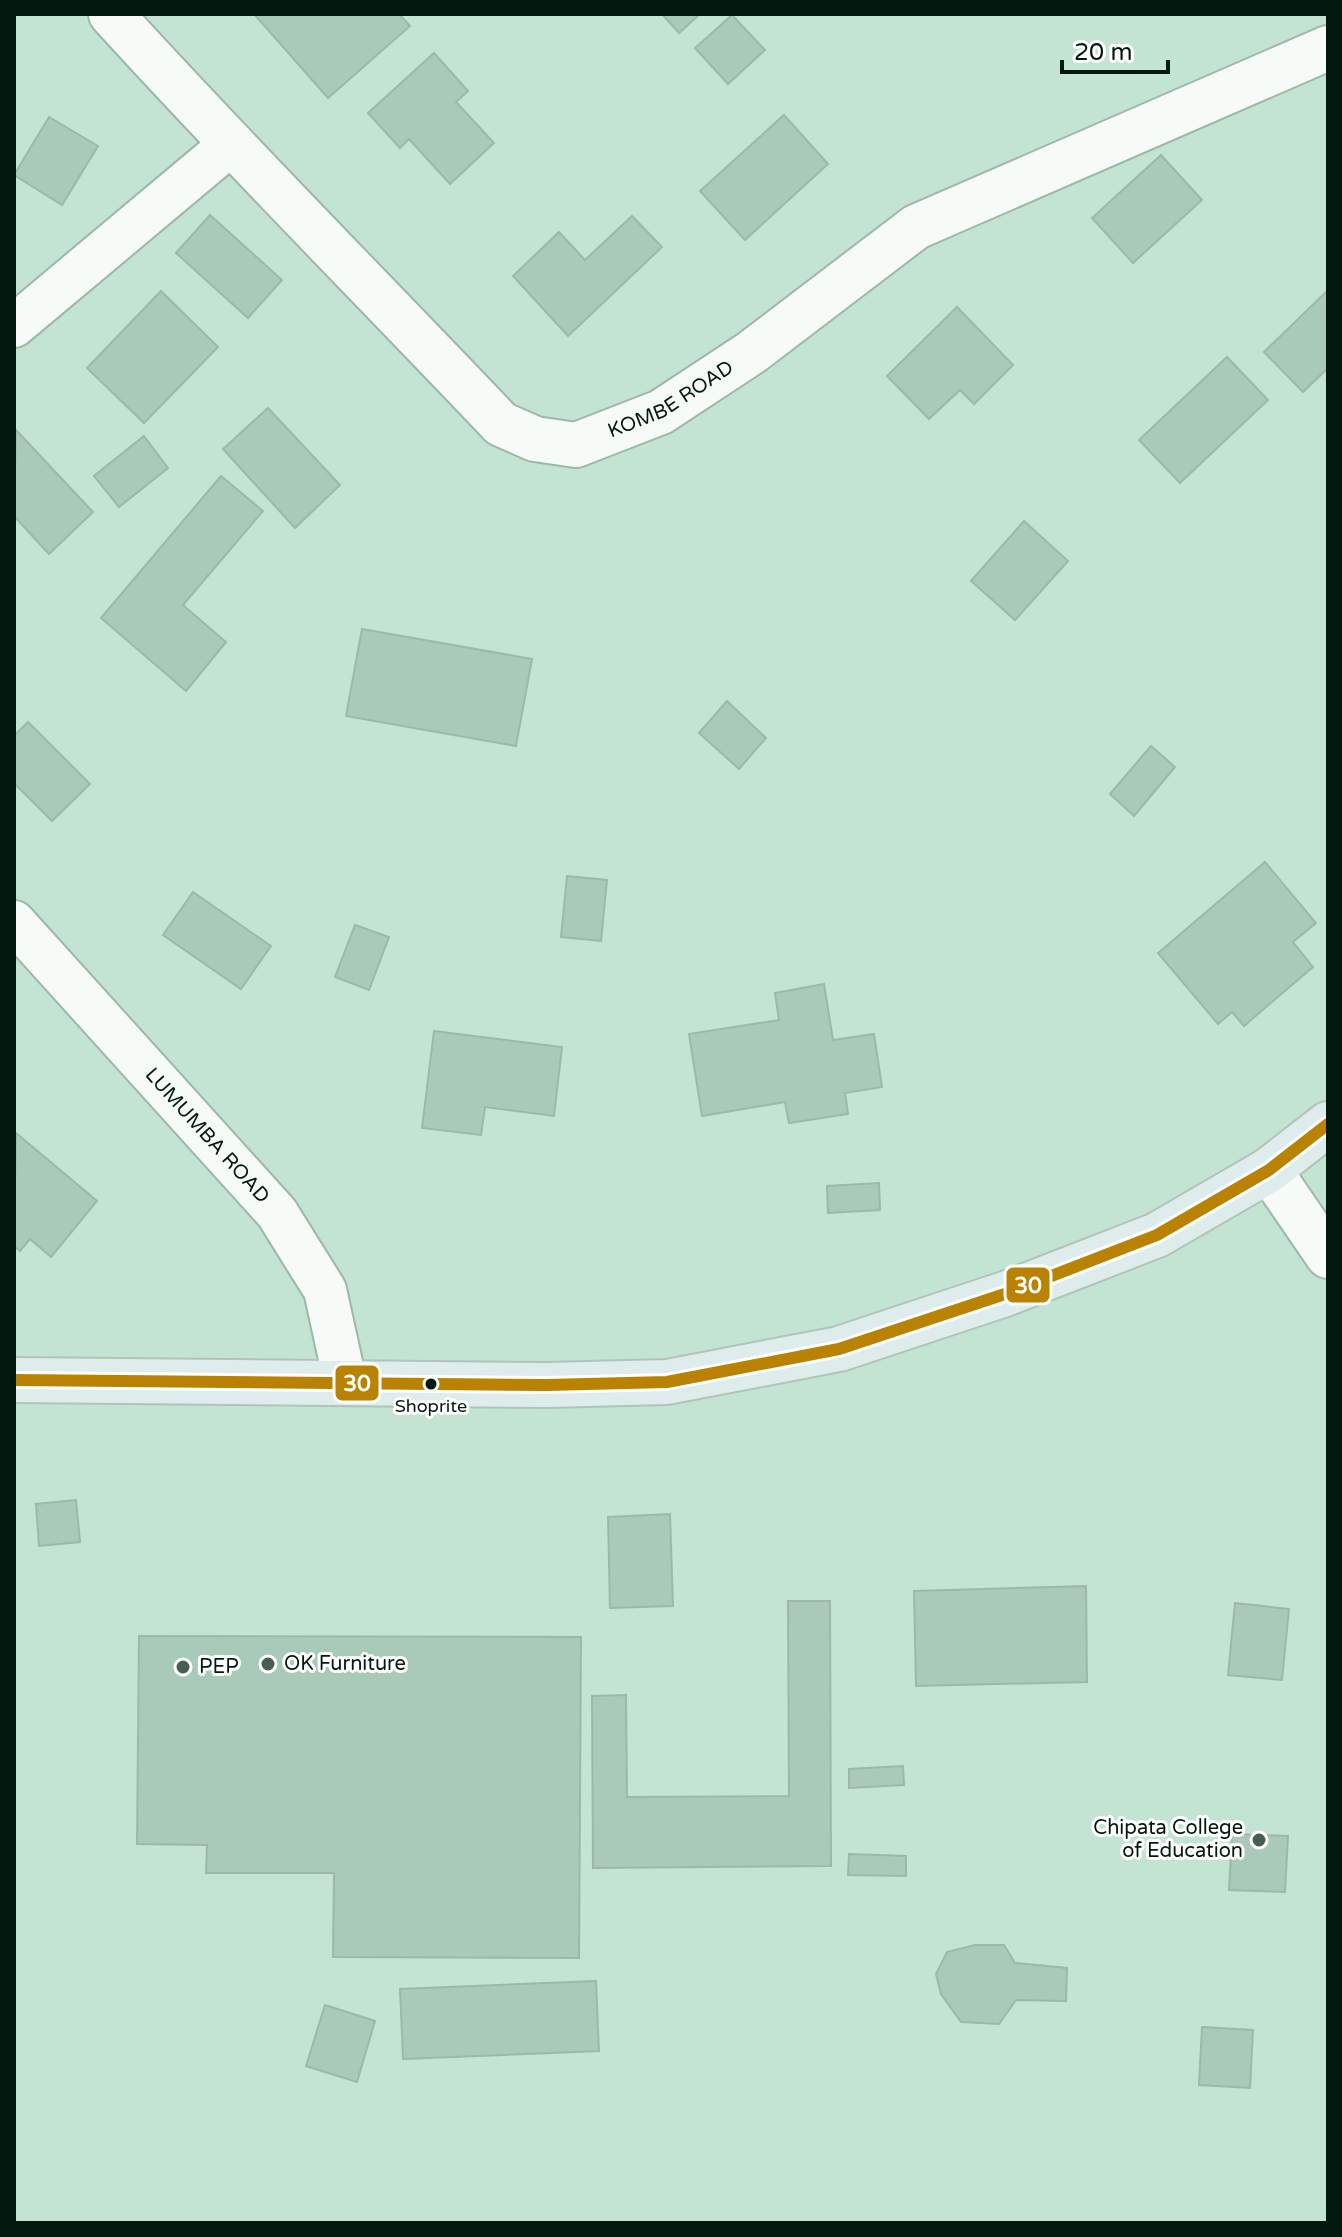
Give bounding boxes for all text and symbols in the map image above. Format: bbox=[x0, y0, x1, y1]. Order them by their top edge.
scale bar bbox=[1062, 24, 1168, 74]
text: 20 m bbox=[1074, 38, 1132, 67]
street label: KOMBE ROAD bbox=[605, 355, 738, 443]
street label: LUMUMBA ROAD bbox=[140, 1063, 274, 1208]
line badge: 30 bbox=[1005, 1266, 1051, 1304]
text: 30 bbox=[1014, 1273, 1042, 1299]
line badge: 30 bbox=[334, 1364, 380, 1402]
text: 30 bbox=[343, 1371, 371, 1397]
marker: Shoprite bbox=[423, 1376, 439, 1392]
place label: Shoprite bbox=[395, 1395, 467, 1417]
place label: OK Furniture bbox=[284, 1652, 406, 1676]
place label: PEP bbox=[199, 1655, 239, 1679]
marker: OK Furniture bbox=[259, 1655, 277, 1673]
marker: PEP bbox=[174, 1658, 192, 1676]
place label: Chipata College of Education bbox=[1093, 1816, 1243, 1863]
marker: Chipata College of Education bbox=[1250, 1831, 1268, 1849]

